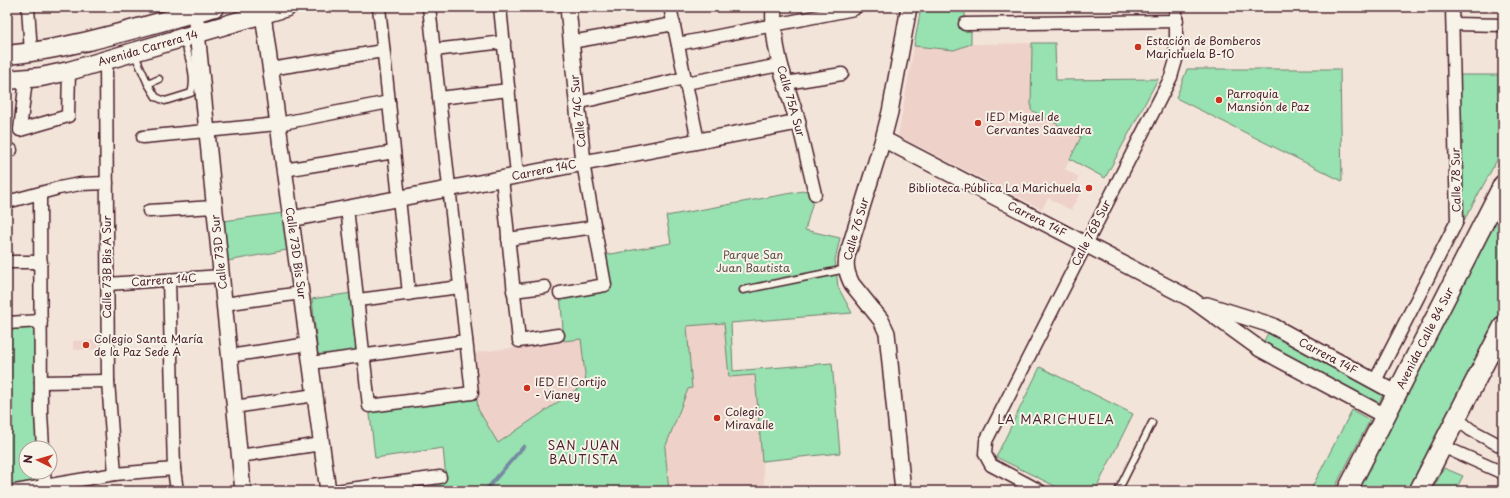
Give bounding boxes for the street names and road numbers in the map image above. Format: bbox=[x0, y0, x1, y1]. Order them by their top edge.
street label: Avenida Carrera 14 bbox=[96, 25, 200, 70]
street label: Calle 75A Sur bbox=[773, 63, 810, 139]
street label: Calle 74C Sur bbox=[565, 73, 590, 148]
street label: Calle 78 Sur bbox=[1446, 147, 1465, 213]
street label: Carrera 14C bbox=[510, 155, 578, 184]
street label: Calle 76 Sur bbox=[838, 194, 873, 262]
street label: Carrera 14F bbox=[1005, 196, 1070, 241]
street label: Calle 76B Sur bbox=[1067, 196, 1115, 269]
street label: Calle 73D Bis Sur bbox=[282, 206, 311, 301]
street label: Calle 73D Sur bbox=[206, 213, 231, 290]
street label: Calle 73B Bis A Sur bbox=[98, 215, 115, 319]
street label: Carrera 14C bbox=[131, 269, 197, 290]
street label: Avenida Calle 84 Sur bbox=[1392, 283, 1458, 392]
street label: Carrera 14F bbox=[1296, 333, 1361, 378]

